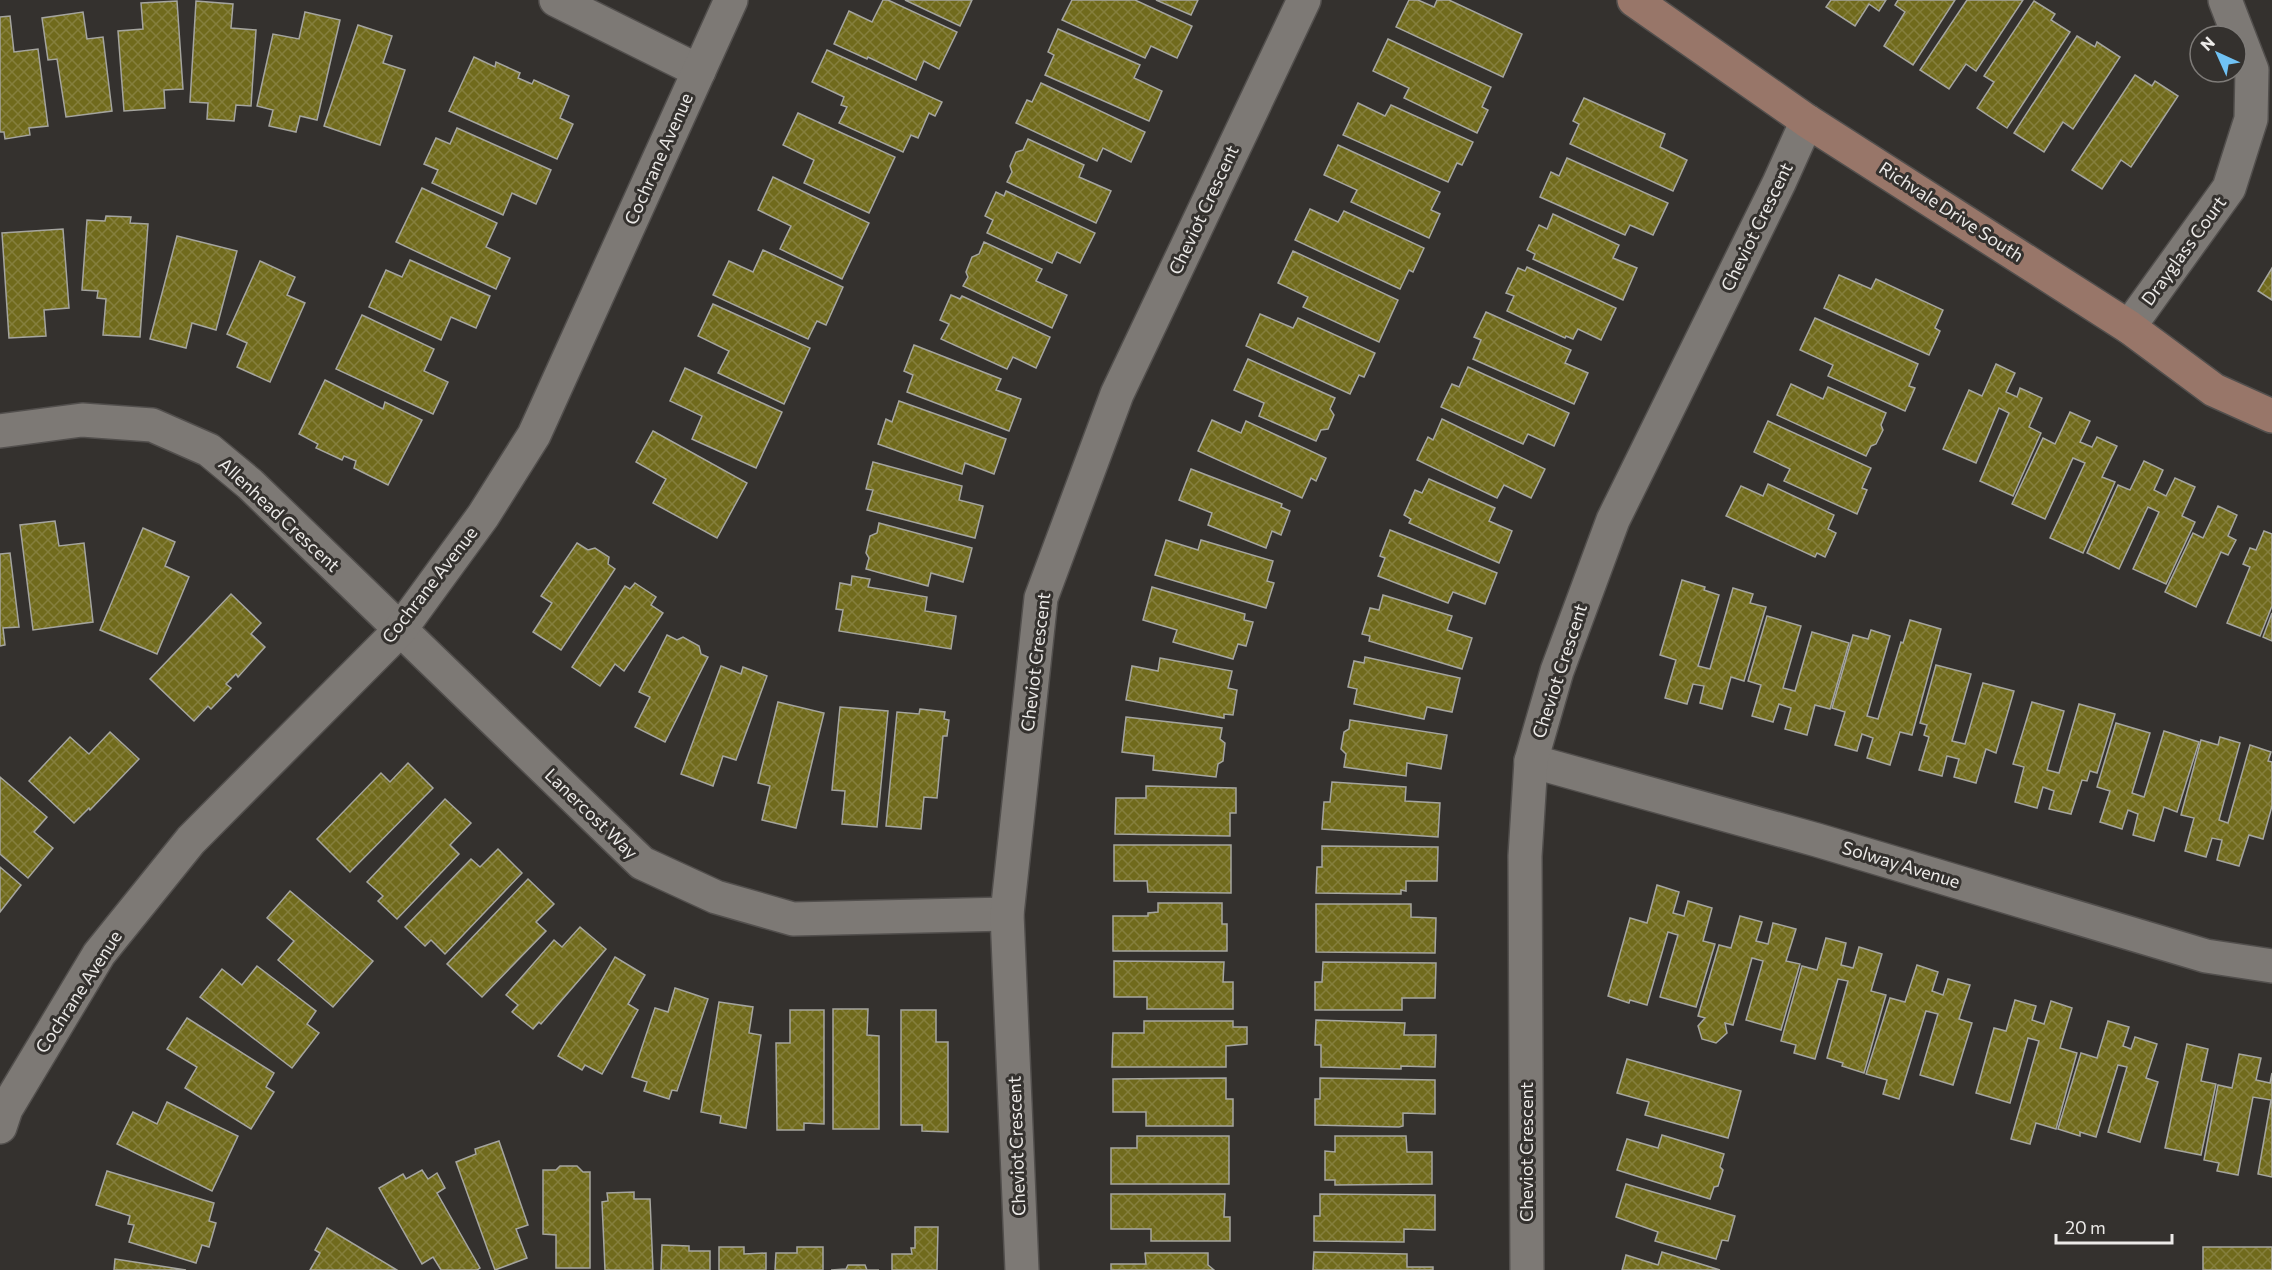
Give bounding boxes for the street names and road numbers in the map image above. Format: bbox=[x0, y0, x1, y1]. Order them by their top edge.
street label: Cochrane Avenue bbox=[619, 89, 697, 228]
street label: Cheviot Crescent bbox=[1163, 141, 1243, 278]
street label: Richvale Drive South bbox=[1875, 156, 2028, 266]
street label: Cheviot Crescent bbox=[1715, 159, 1797, 294]
street label: Drayglass Court bbox=[2136, 191, 2230, 309]
street label: Allenhead Crescent bbox=[215, 453, 345, 576]
street label: Cochrane Avenue bbox=[377, 522, 482, 647]
street label: Cheviot Crescent bbox=[1016, 591, 1054, 733]
street label: Cheviot Crescent bbox=[1527, 601, 1591, 741]
street label: Lanercost Way bbox=[541, 763, 643, 863]
street label: Solway Avenue bbox=[1840, 836, 1963, 892]
street label: Cochrane Avenue bbox=[30, 926, 126, 1057]
street label: Cheviot Crescent bbox=[1003, 1076, 1029, 1216]
street label: Cheviot Crescent bbox=[1515, 1082, 1537, 1222]

